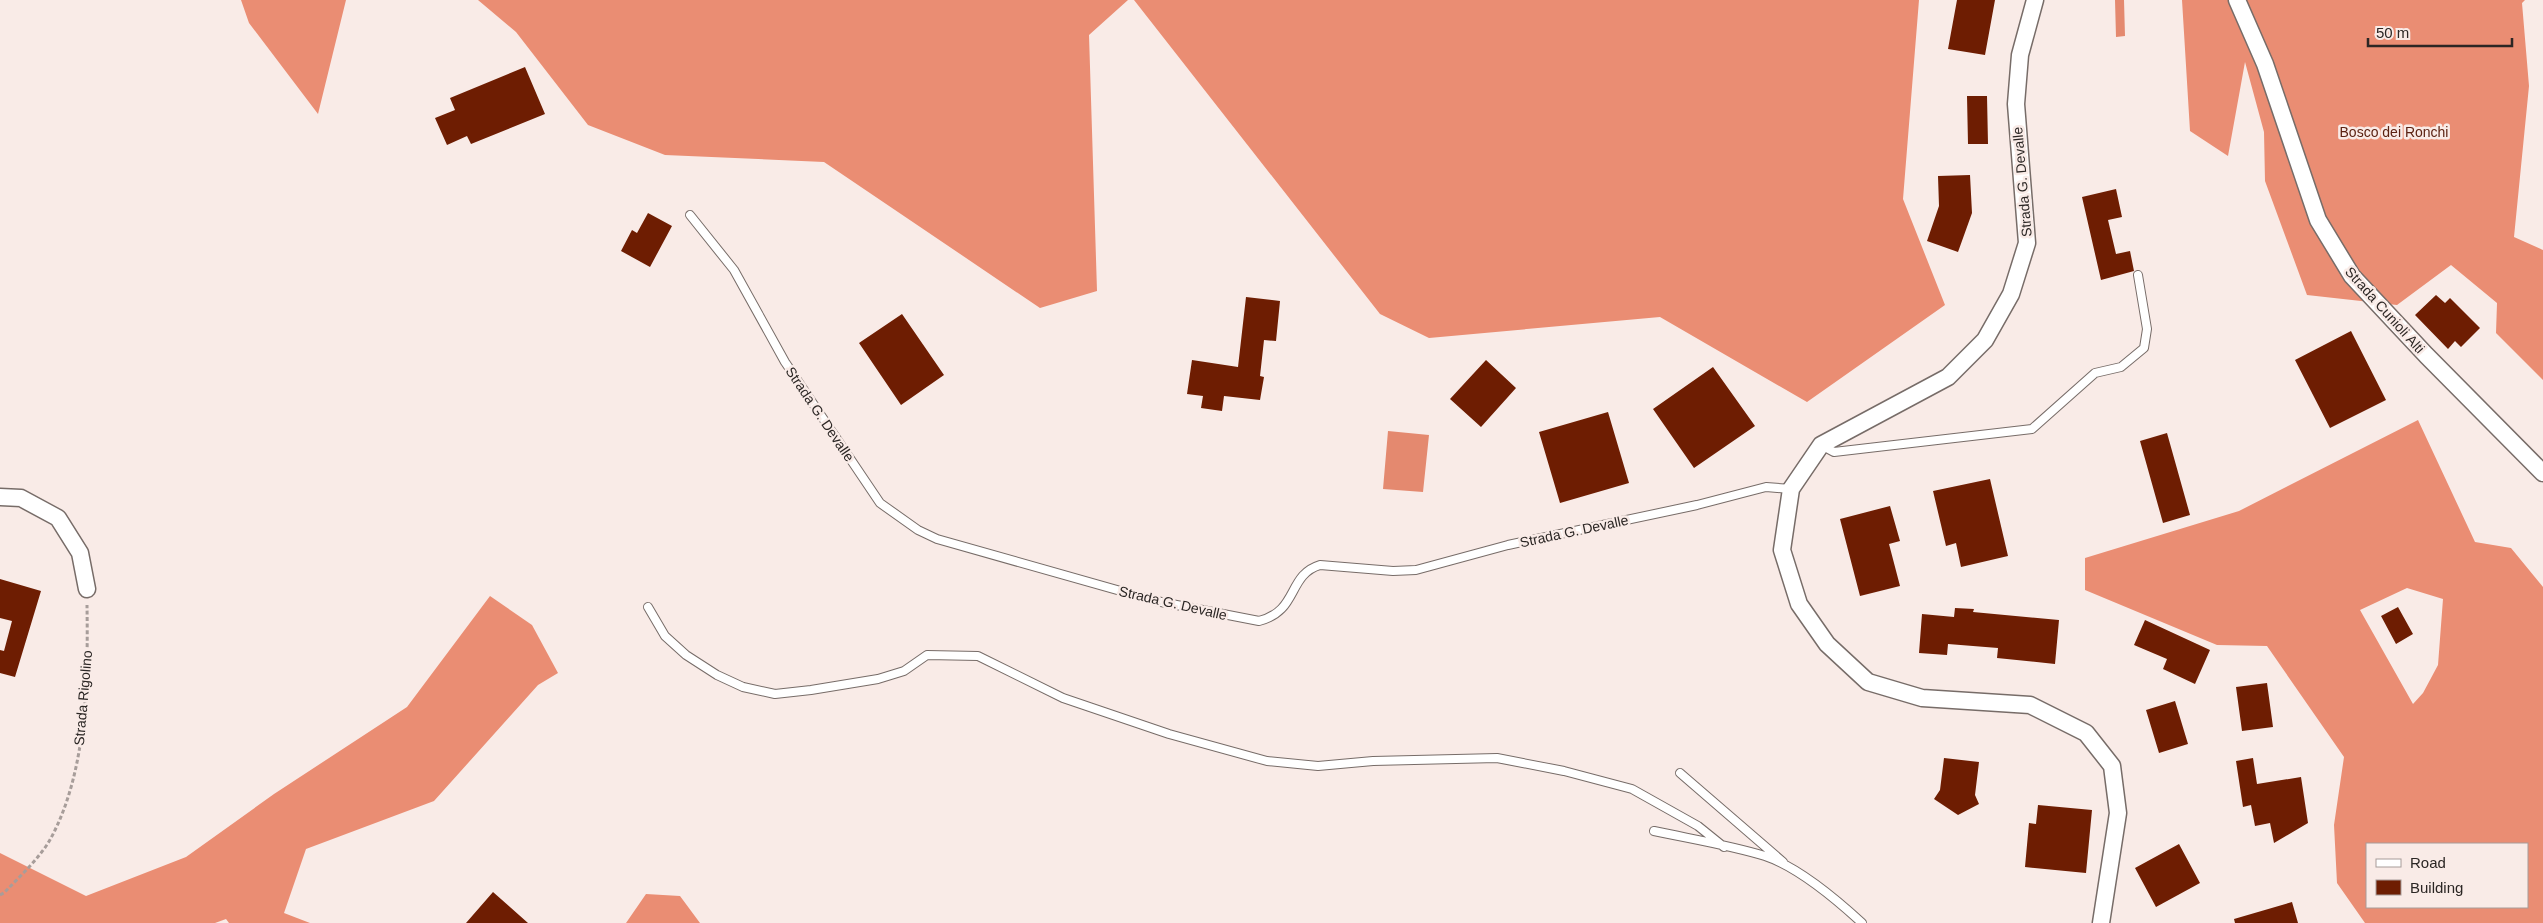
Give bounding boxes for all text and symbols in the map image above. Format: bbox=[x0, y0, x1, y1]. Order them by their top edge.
scale bar bbox=[2368, 15, 2512, 47]
text: 50 m bbox=[2376, 24, 2409, 41]
park label: Bosco dei Ronchi bbox=[2340, 124, 2448, 140]
street label: Strada G. Devalle bbox=[2009, 126, 2035, 238]
street label: Strada Cunioli Alti bbox=[2342, 264, 2428, 356]
street label: Strada G. Devalle bbox=[782, 364, 858, 464]
street label: Strada G. Devalle bbox=[1518, 512, 1630, 550]
street label: Strada G. Devalle bbox=[1117, 583, 1229, 623]
street label: Strada Rigolino bbox=[71, 649, 95, 746]
legend bbox=[2366, 843, 2528, 908]
text: Road bbox=[2410, 854, 2446, 871]
text: Building bbox=[2410, 879, 2463, 896]

